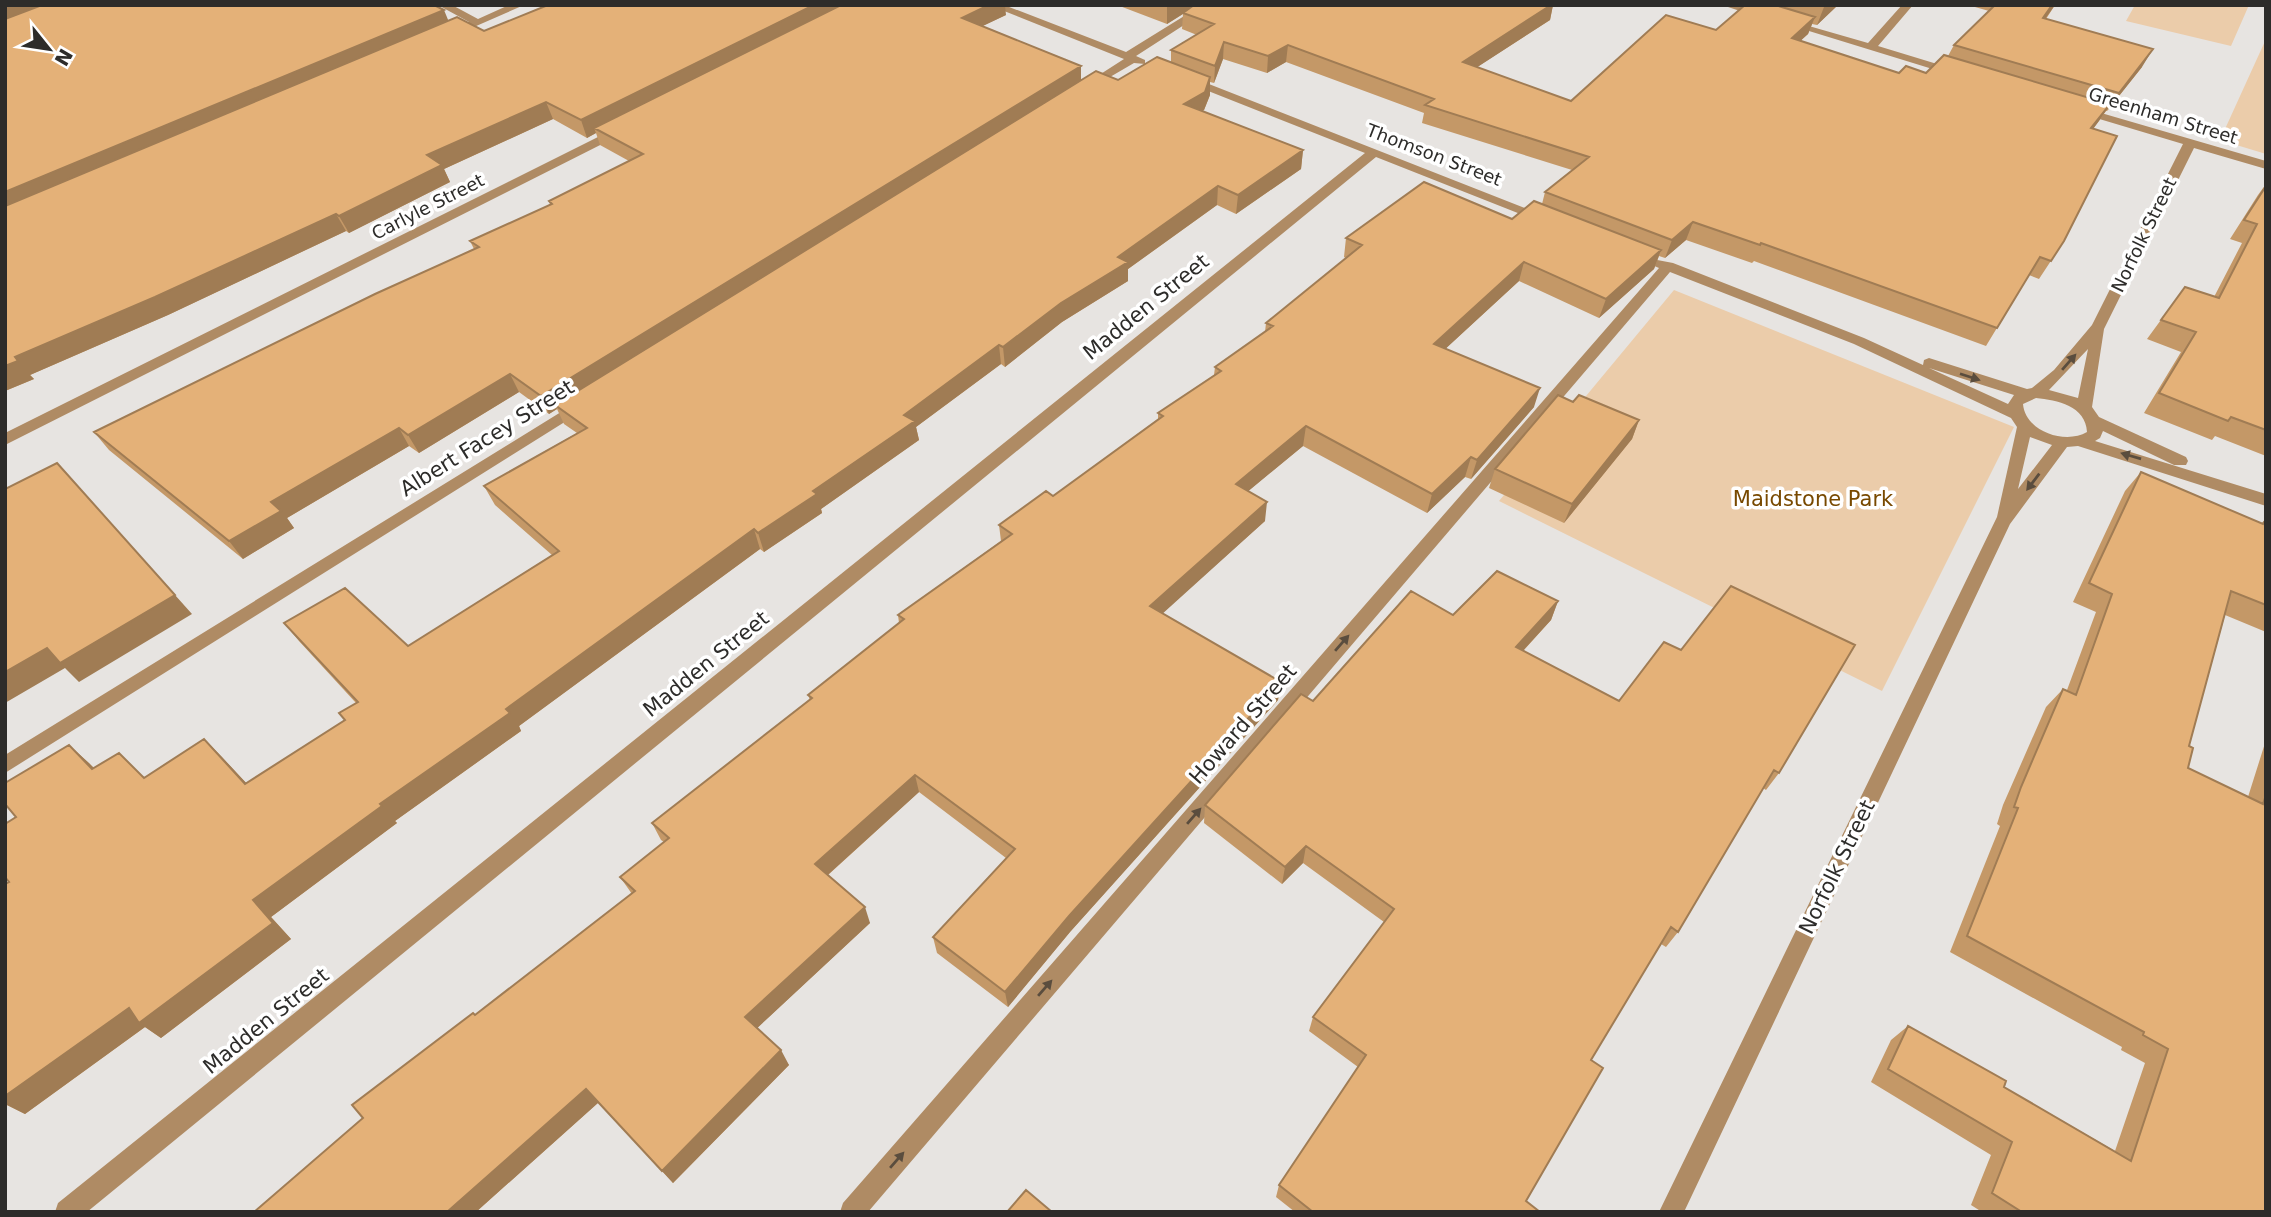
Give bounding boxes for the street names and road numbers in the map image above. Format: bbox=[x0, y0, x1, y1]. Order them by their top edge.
street label: Greenham Street bbox=[2086, 83, 2240, 148]
street label: Thomson Street bbox=[1363, 119, 1505, 190]
street label: Carlyle Street bbox=[368, 169, 487, 244]
street label: Norfolk Street bbox=[2107, 174, 2180, 296]
street label: Madden Street bbox=[1078, 249, 1214, 365]
street label: Albert Facey Street bbox=[396, 375, 578, 501]
street label: Madden Street bbox=[638, 606, 774, 722]
street label: Howard Street bbox=[1184, 659, 1302, 789]
street label: Norfolk Street bbox=[1794, 796, 1880, 938]
street label: Madden Street bbox=[198, 963, 334, 1079]

